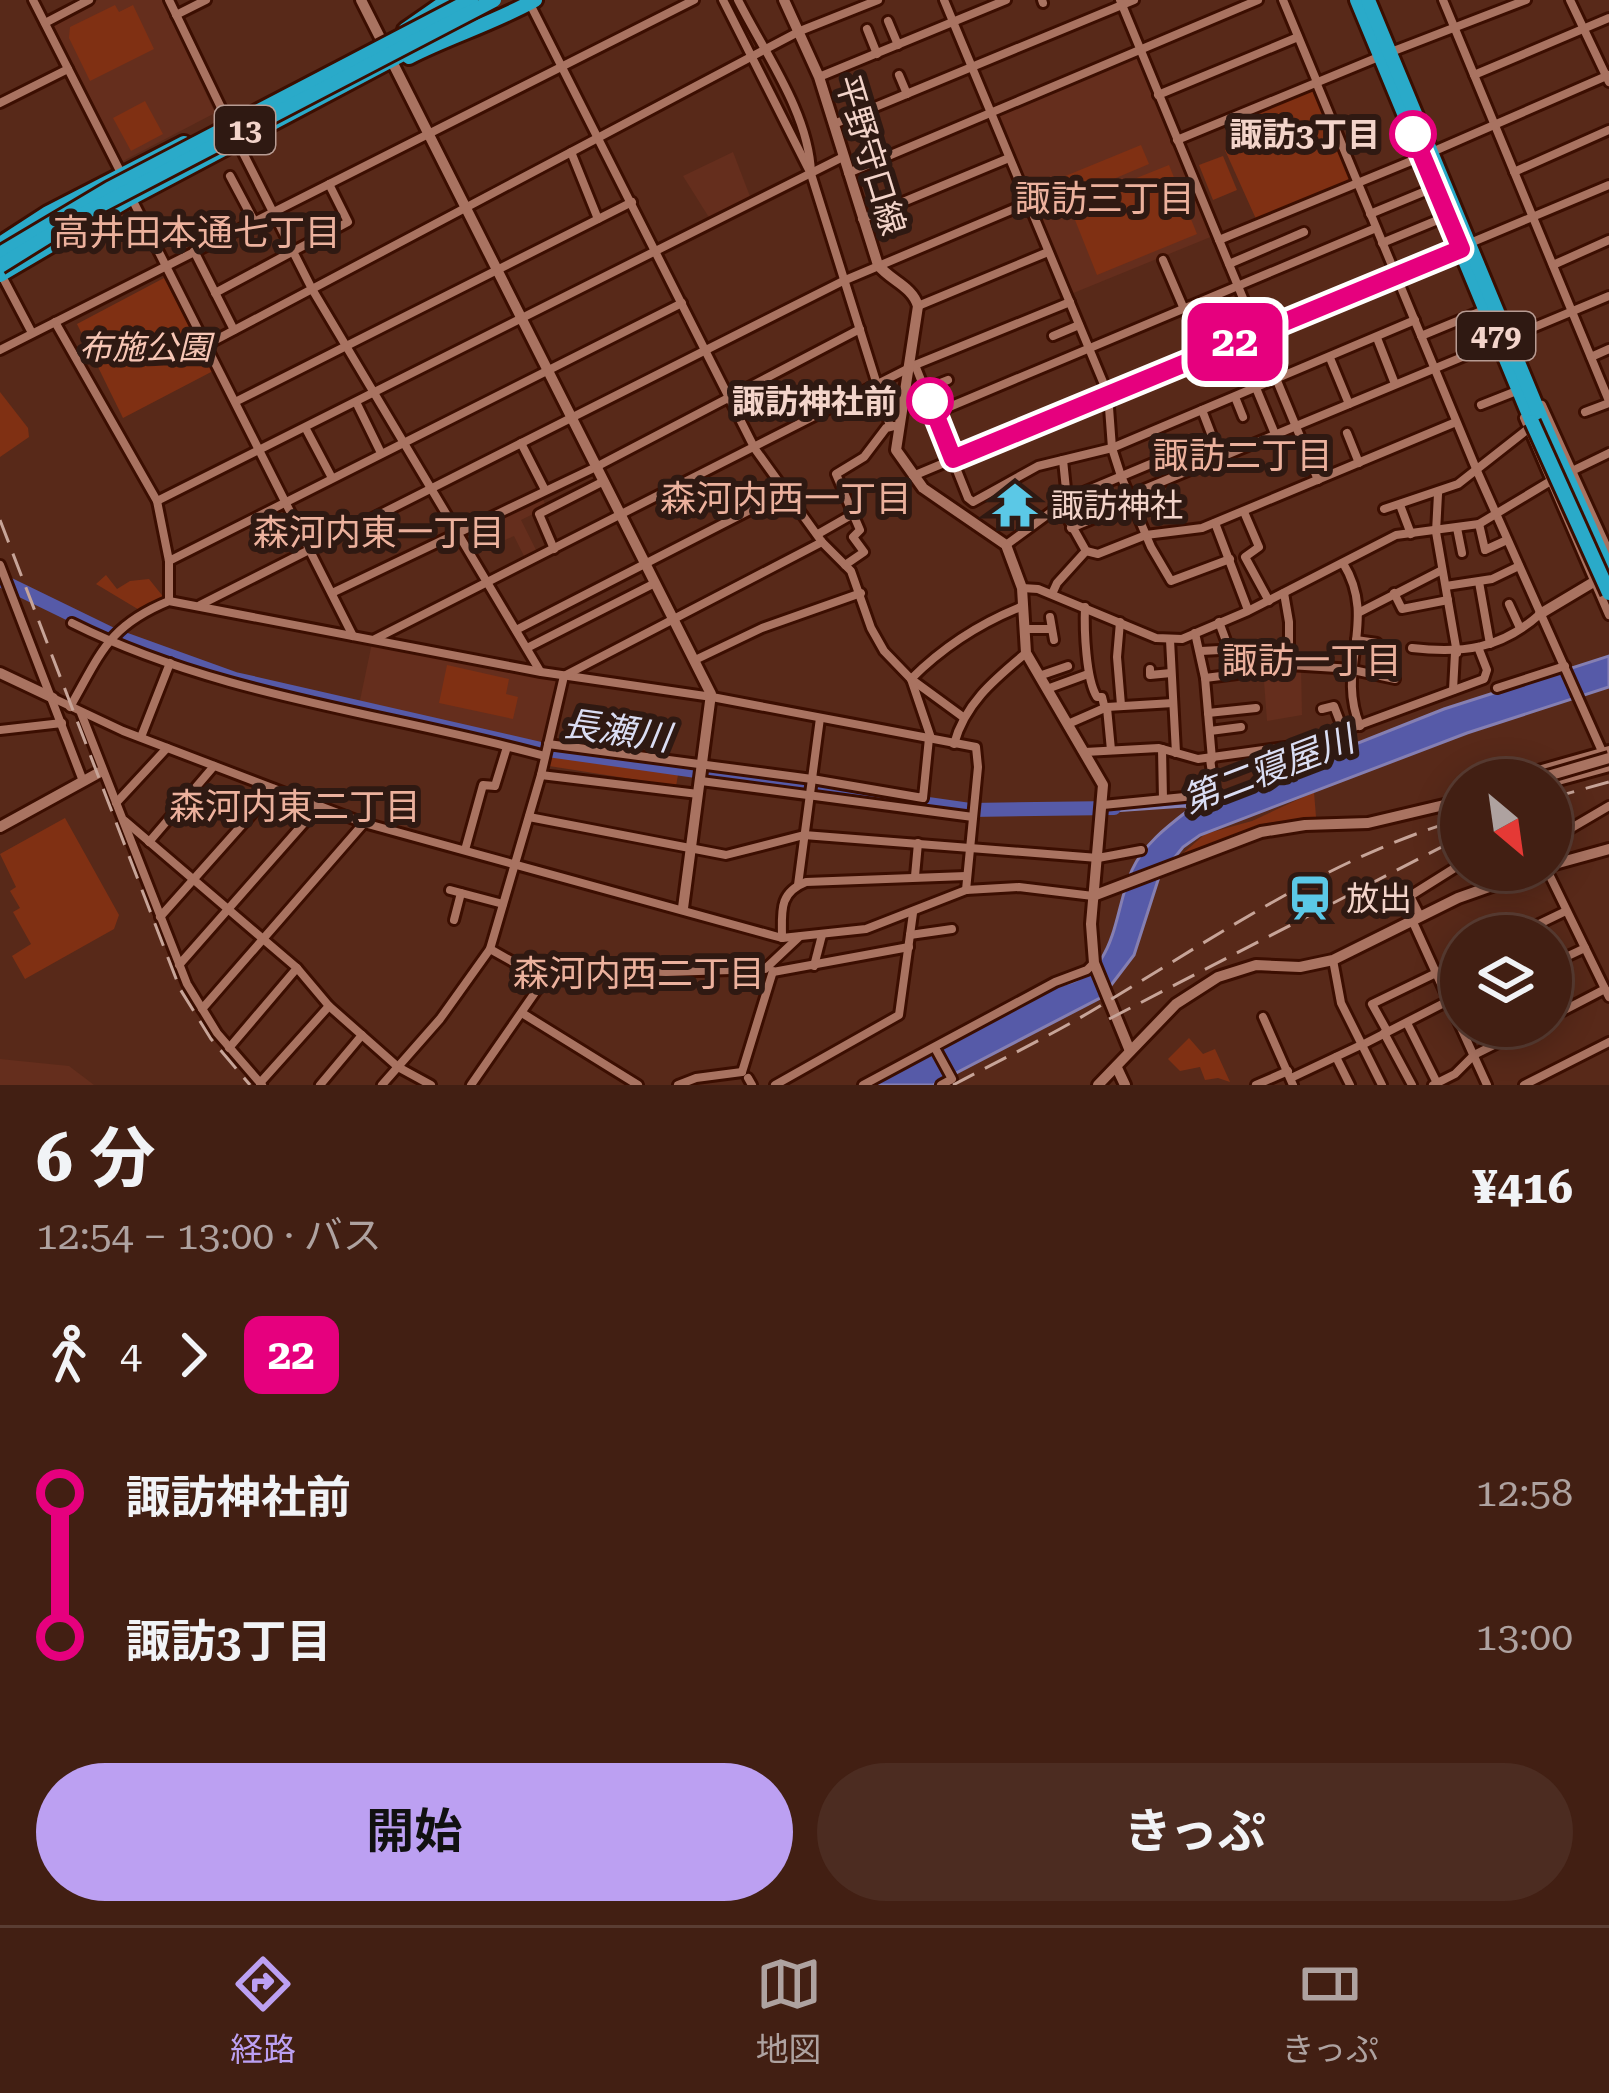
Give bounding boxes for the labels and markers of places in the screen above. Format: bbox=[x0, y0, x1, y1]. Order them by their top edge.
marker: 諏訪3丁目 bbox=[1391, 112, 1435, 156]
place label: 諏訪3丁目 bbox=[1230, 115, 1380, 154]
marker: 諏訪神社前 bbox=[908, 379, 952, 423]
place label: 諏訪神社前 bbox=[732, 382, 897, 421]
temple icon: 諏訪神社 bbox=[990, 480, 1040, 530]
place label: 諏訪神社 bbox=[1051, 486, 1183, 525]
station icon: 放出 bbox=[1285, 873, 1335, 923]
place label: 放出 bbox=[1346, 879, 1412, 918]

